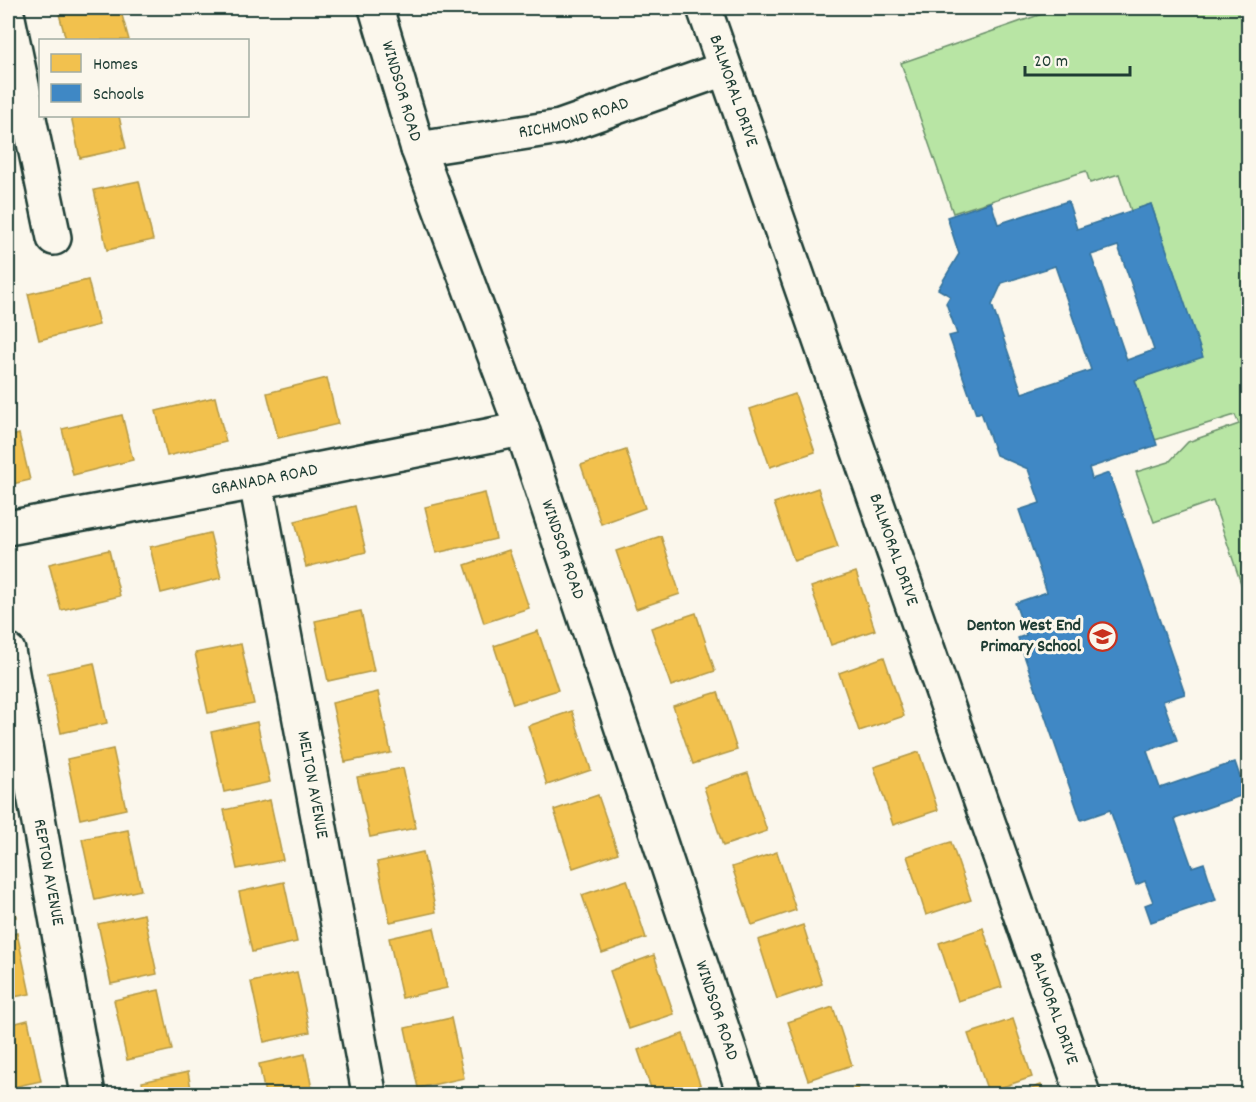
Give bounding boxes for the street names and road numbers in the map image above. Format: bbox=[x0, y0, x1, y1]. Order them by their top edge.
street label: BALMORAL DRIVE bbox=[702, 32, 764, 151]
street label: WINDSOR ROAD bbox=[374, 38, 428, 145]
street label: RICHMOND ROAD bbox=[517, 91, 632, 146]
street label: GRANADA ROAD bbox=[209, 457, 320, 503]
street label: BALMORAL DRIVE bbox=[862, 490, 924, 609]
street label: WINDSOR ROAD bbox=[534, 497, 591, 603]
street label: MELTON AVENUE bbox=[290, 729, 334, 841]
street label: REPTON AVENUE bbox=[26, 817, 70, 928]
street label: BALMORAL DRIVE bbox=[1022, 949, 1084, 1068]
street label: WINDSOR ROAD bbox=[688, 958, 744, 1064]

